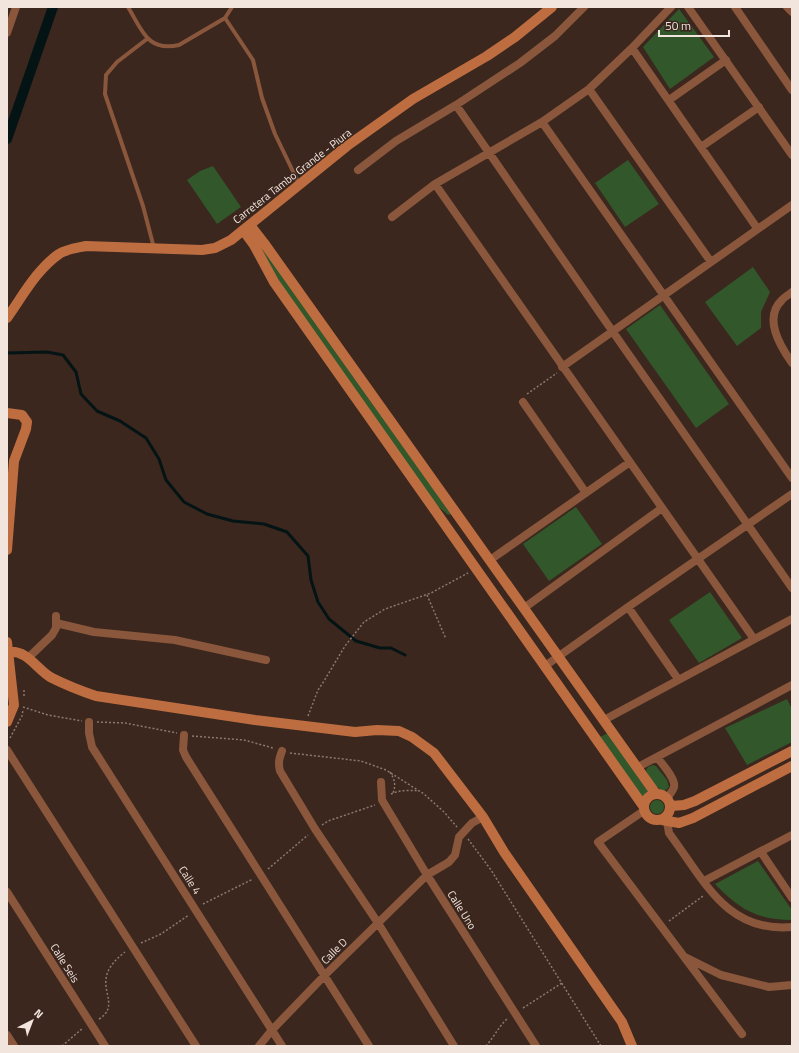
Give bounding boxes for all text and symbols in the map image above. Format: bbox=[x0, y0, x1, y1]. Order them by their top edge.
scale bar bbox=[659, 12, 729, 38]
text: 50 m bbox=[665, 16, 691, 35]
street label: Carretera Tambo Grande - Piura bbox=[229, 124, 355, 227]
street label: Calle 4 bbox=[175, 863, 205, 897]
street label: Calle Uno bbox=[444, 887, 480, 933]
street label: Calle D bbox=[317, 934, 351, 968]
street label: Calle Seis bbox=[47, 940, 83, 986]
north arrow bbox=[12, 1001, 52, 1041]
text: N bbox=[31, 1005, 47, 1022]

